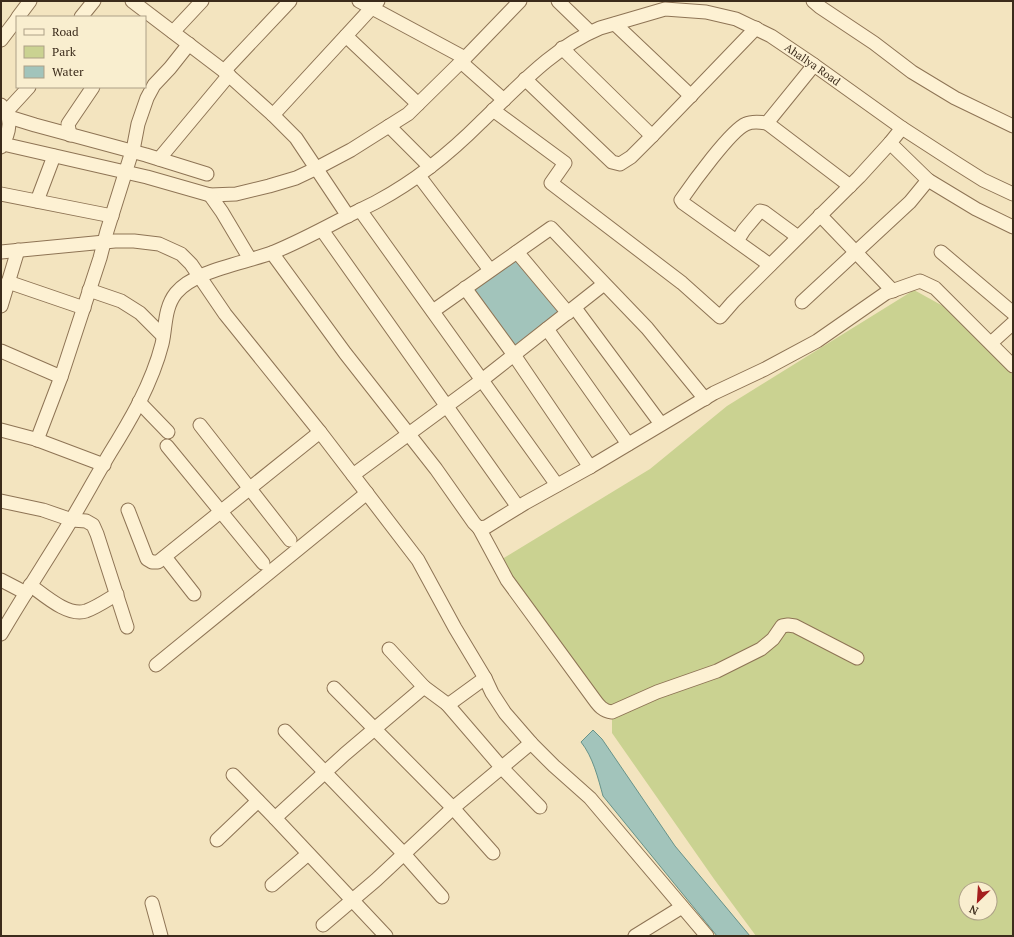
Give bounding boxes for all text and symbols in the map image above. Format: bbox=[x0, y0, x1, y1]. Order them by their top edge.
legend bbox=[16, 16, 146, 88]
text: Road bbox=[52, 24, 79, 39]
street label: Ahallya Road bbox=[782, 40, 843, 89]
text: Park bbox=[52, 44, 77, 59]
text: Water bbox=[52, 64, 84, 79]
north arrow bbox=[958, 881, 998, 921]
text: N bbox=[966, 902, 981, 918]

